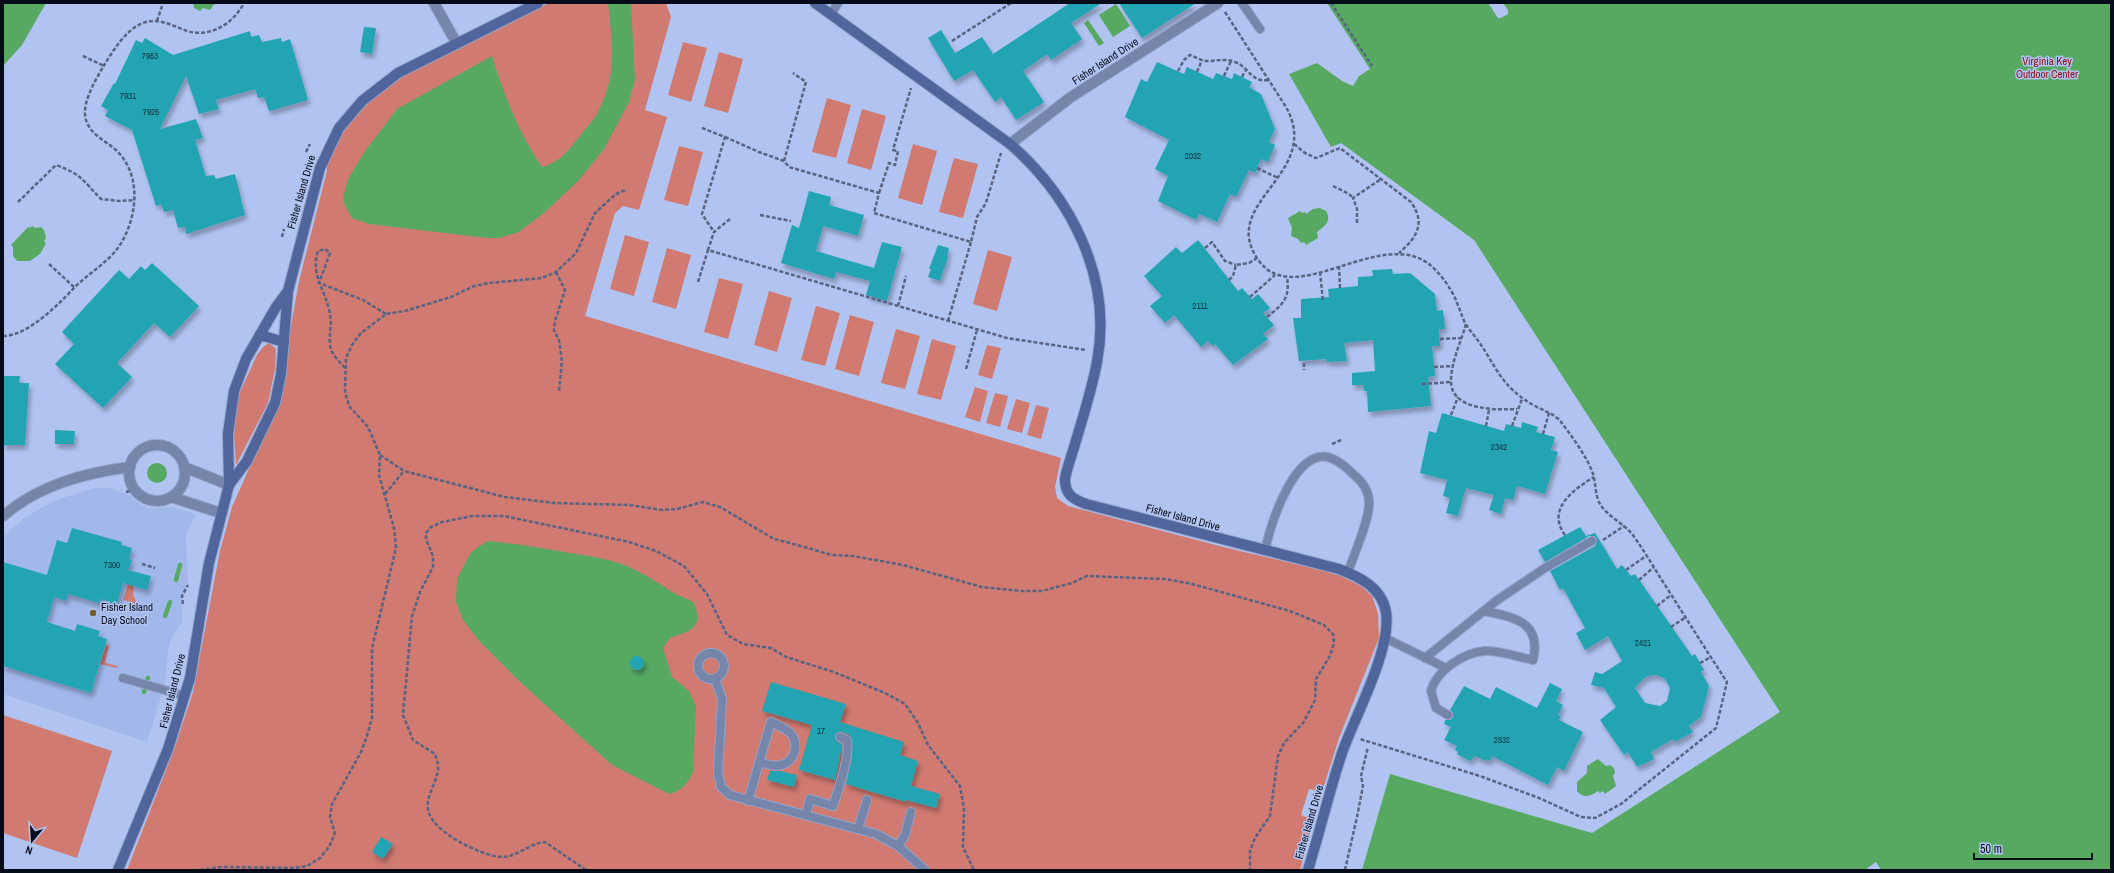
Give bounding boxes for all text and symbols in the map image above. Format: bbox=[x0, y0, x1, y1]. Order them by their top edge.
street label: Fisher Island Drive bbox=[1069, 34, 1141, 88]
house number: 7953 bbox=[142, 50, 158, 62]
park label: Virginia Key Outdoor Center bbox=[2016, 54, 2078, 81]
house number: 7931 bbox=[120, 90, 136, 102]
house number: 7925 bbox=[143, 106, 159, 118]
house number: 2032 bbox=[1185, 150, 1201, 162]
street label: Fisher Island Drive bbox=[284, 153, 318, 231]
house number: 2111 bbox=[1192, 300, 1208, 312]
house number: 2342 bbox=[1491, 441, 1507, 453]
street label: Fisher Island Drive bbox=[1144, 500, 1222, 534]
house number: 7300 bbox=[104, 559, 120, 571]
place label: Fisher Island Day School bbox=[101, 600, 153, 627]
marker: Fisher Island Day School bbox=[88, 608, 98, 618]
house number: 2421 bbox=[1635, 637, 1651, 649]
street label: Fisher Island Drive bbox=[156, 652, 188, 730]
house number: 17 bbox=[817, 725, 825, 737]
house number: 2532 bbox=[1494, 734, 1510, 746]
street label: Fisher Island Drive bbox=[1292, 783, 1326, 861]
north arrow bbox=[12, 821, 52, 861]
scale bar bbox=[1974, 835, 2092, 861]
text: 50 m bbox=[1980, 841, 2002, 857]
text: N bbox=[24, 843, 34, 858]

